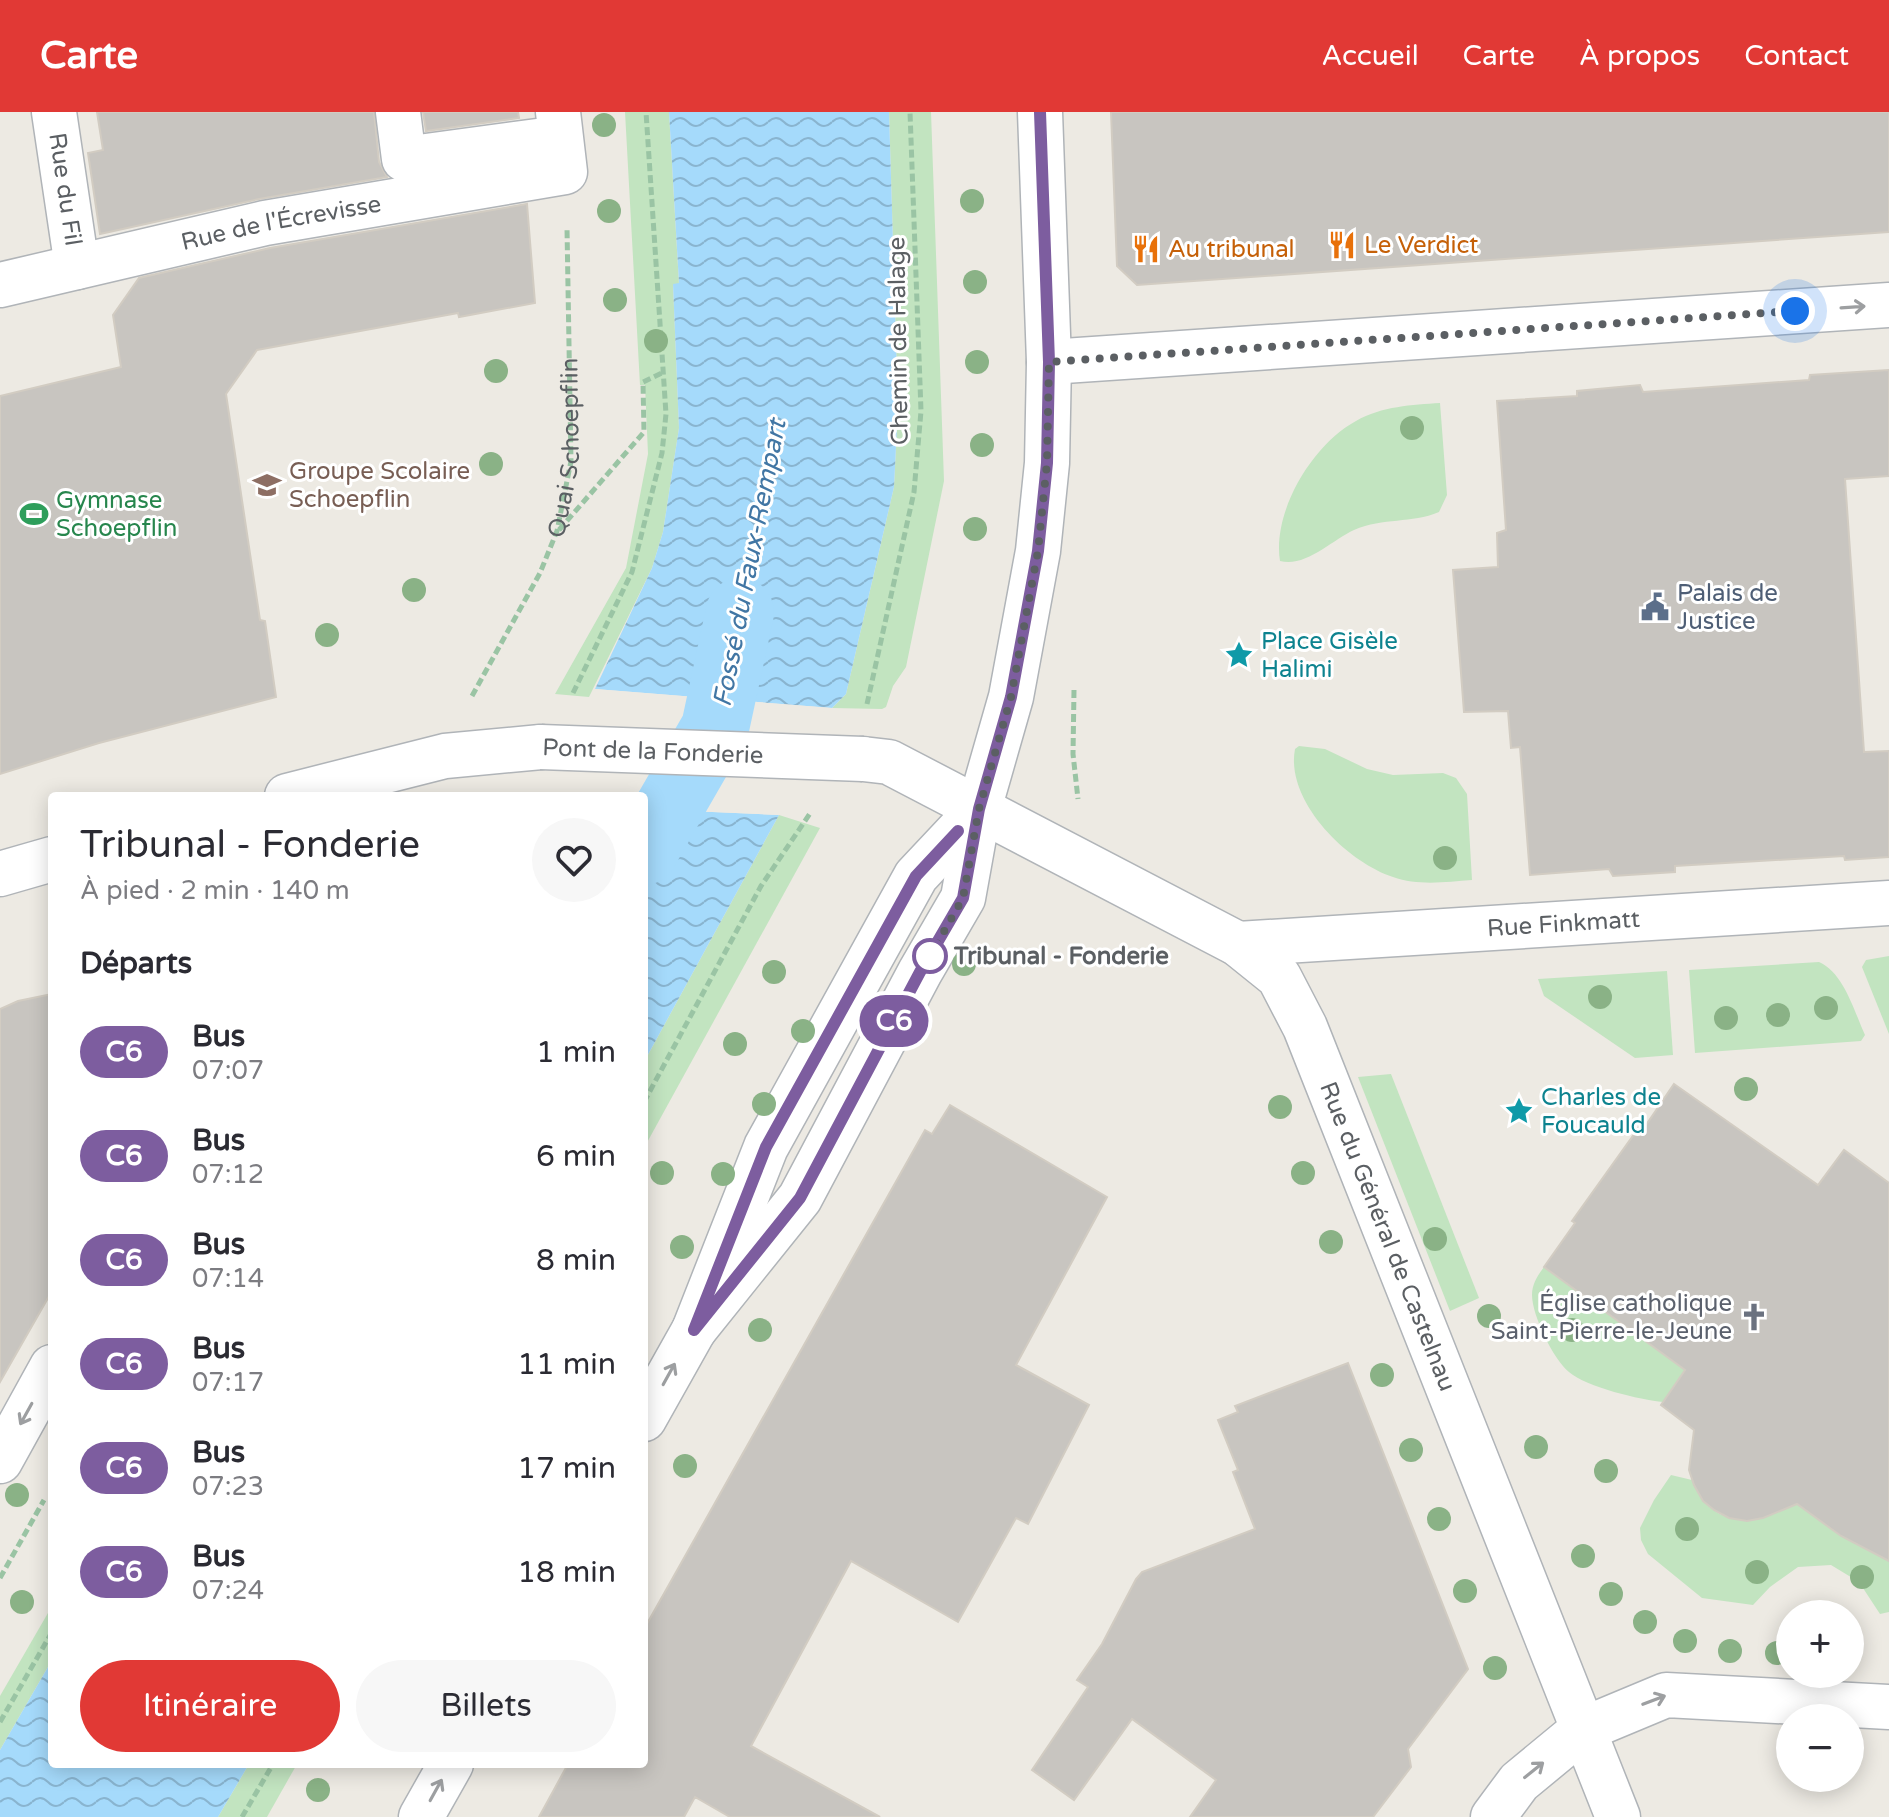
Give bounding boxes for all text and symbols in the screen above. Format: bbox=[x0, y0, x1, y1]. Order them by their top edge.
text: Carte bbox=[40, 33, 138, 79]
text: Accueil bbox=[1321, 39, 1419, 73]
text: Carte bbox=[1463, 39, 1535, 73]
text: À propos bbox=[1579, 39, 1700, 73]
text: Contact bbox=[1744, 39, 1849, 73]
street label: Rue du Fil bbox=[42, 131, 88, 248]
street label: Rue de l'Écrevisse bbox=[178, 190, 383, 257]
restaurant icon: Le Verdict bbox=[1327, 230, 1357, 260]
place label: Le Verdict bbox=[1364, 231, 1478, 260]
restaurant icon: Au tribunal bbox=[1131, 234, 1161, 264]
place label: Au tribunal bbox=[1168, 235, 1295, 264]
street label: Chemin de Halage bbox=[882, 236, 915, 445]
your location bbox=[1775, 291, 1815, 331]
one-way arrow bbox=[1839, 300, 1866, 315]
street label: Quai Schoepflin bbox=[542, 358, 586, 540]
water label: Fossé du Faux-Rempart bbox=[706, 414, 793, 709]
place label: Groupe Scolaire Schoepflin bbox=[289, 457, 470, 514]
school or university icon: Groupe Scolaire Schoepflin bbox=[252, 470, 282, 500]
place label: Gymnase Schoepflin bbox=[56, 486, 177, 543]
sports icon: Gymnase Schoepflin bbox=[19, 499, 49, 529]
place label: Palais de Justice bbox=[1677, 579, 1778, 636]
public building icon: Palais de Justice bbox=[1640, 592, 1670, 622]
place label: Place Gisèle Halimi bbox=[1261, 627, 1398, 684]
place icon: Place Gisèle Halimi bbox=[1224, 640, 1254, 670]
street label: Pont de la Fonderie bbox=[542, 733, 764, 770]
button: heart bbox=[532, 818, 616, 902]
text: Tribunal - Fonderie bbox=[80, 822, 420, 868]
text: À pied · 2 min · 140 m bbox=[80, 875, 350, 906]
street label: Rue Finkmatt bbox=[1486, 905, 1641, 943]
marker: Tribunal - Fonderie bbox=[913, 939, 947, 973]
place label: Tribunal - Fonderie bbox=[953, 942, 1169, 971]
text: Départs bbox=[80, 945, 192, 982]
line badge: C6 bbox=[858, 995, 930, 1047]
text: C6 bbox=[875, 1004, 913, 1038]
text: Bus bbox=[192, 1018, 245, 1055]
text: 1 min bbox=[536, 1034, 616, 1071]
text: C6 bbox=[105, 1035, 143, 1069]
text: 07:07 bbox=[192, 1055, 264, 1086]
street label: Rue du Général de Castelnau bbox=[1313, 1078, 1462, 1395]
place label: Charles de Foucauld bbox=[1541, 1083, 1661, 1140]
place icon: Charles de Foucauld bbox=[1504, 1096, 1534, 1126]
text: Bus bbox=[192, 1122, 245, 1159]
text: 6 min bbox=[536, 1138, 616, 1175]
text: C6 bbox=[105, 1139, 143, 1173]
text: 07:12 bbox=[192, 1159, 264, 1190]
text: Bus bbox=[192, 1226, 245, 1263]
text: 8 min bbox=[536, 1242, 616, 1279]
text: C6 bbox=[105, 1243, 143, 1277]
text: 07:14 bbox=[192, 1263, 264, 1294]
place label: Église catholique Saint-Pierre-le-Jeune bbox=[1491, 1288, 1732, 1346]
church icon: Église catholique Saint-Pierre-le-Jeune bbox=[1739, 1302, 1769, 1332]
text: Bus bbox=[192, 1330, 245, 1367]
text: 11 min bbox=[517, 1346, 616, 1383]
text: C6 bbox=[105, 1347, 143, 1381]
one-way arrow bbox=[662, 1363, 677, 1387]
text: 07:17 bbox=[192, 1367, 264, 1398]
one-way arrow bbox=[18, 1402, 34, 1425]
text: Bus bbox=[192, 1434, 245, 1471]
text: 17 min bbox=[517, 1450, 616, 1487]
text: C6 bbox=[105, 1451, 143, 1485]
text: 07:23 bbox=[192, 1471, 264, 1502]
text: Bus bbox=[192, 1538, 245, 1575]
text: 18 min bbox=[517, 1554, 616, 1591]
text: C6 bbox=[105, 1555, 143, 1589]
text: 07:24 bbox=[192, 1575, 264, 1606]
map controls bbox=[1776, 1600, 1864, 1792]
button: + bbox=[1776, 1600, 1864, 1688]
button: Itinéraire bbox=[80, 1660, 340, 1752]
button: Billets bbox=[356, 1660, 616, 1752]
one-way arrow bbox=[1641, 1692, 1666, 1707]
button: − bbox=[1776, 1704, 1864, 1792]
one-way arrow bbox=[1523, 1761, 1544, 1779]
one-way arrow bbox=[429, 1779, 444, 1803]

